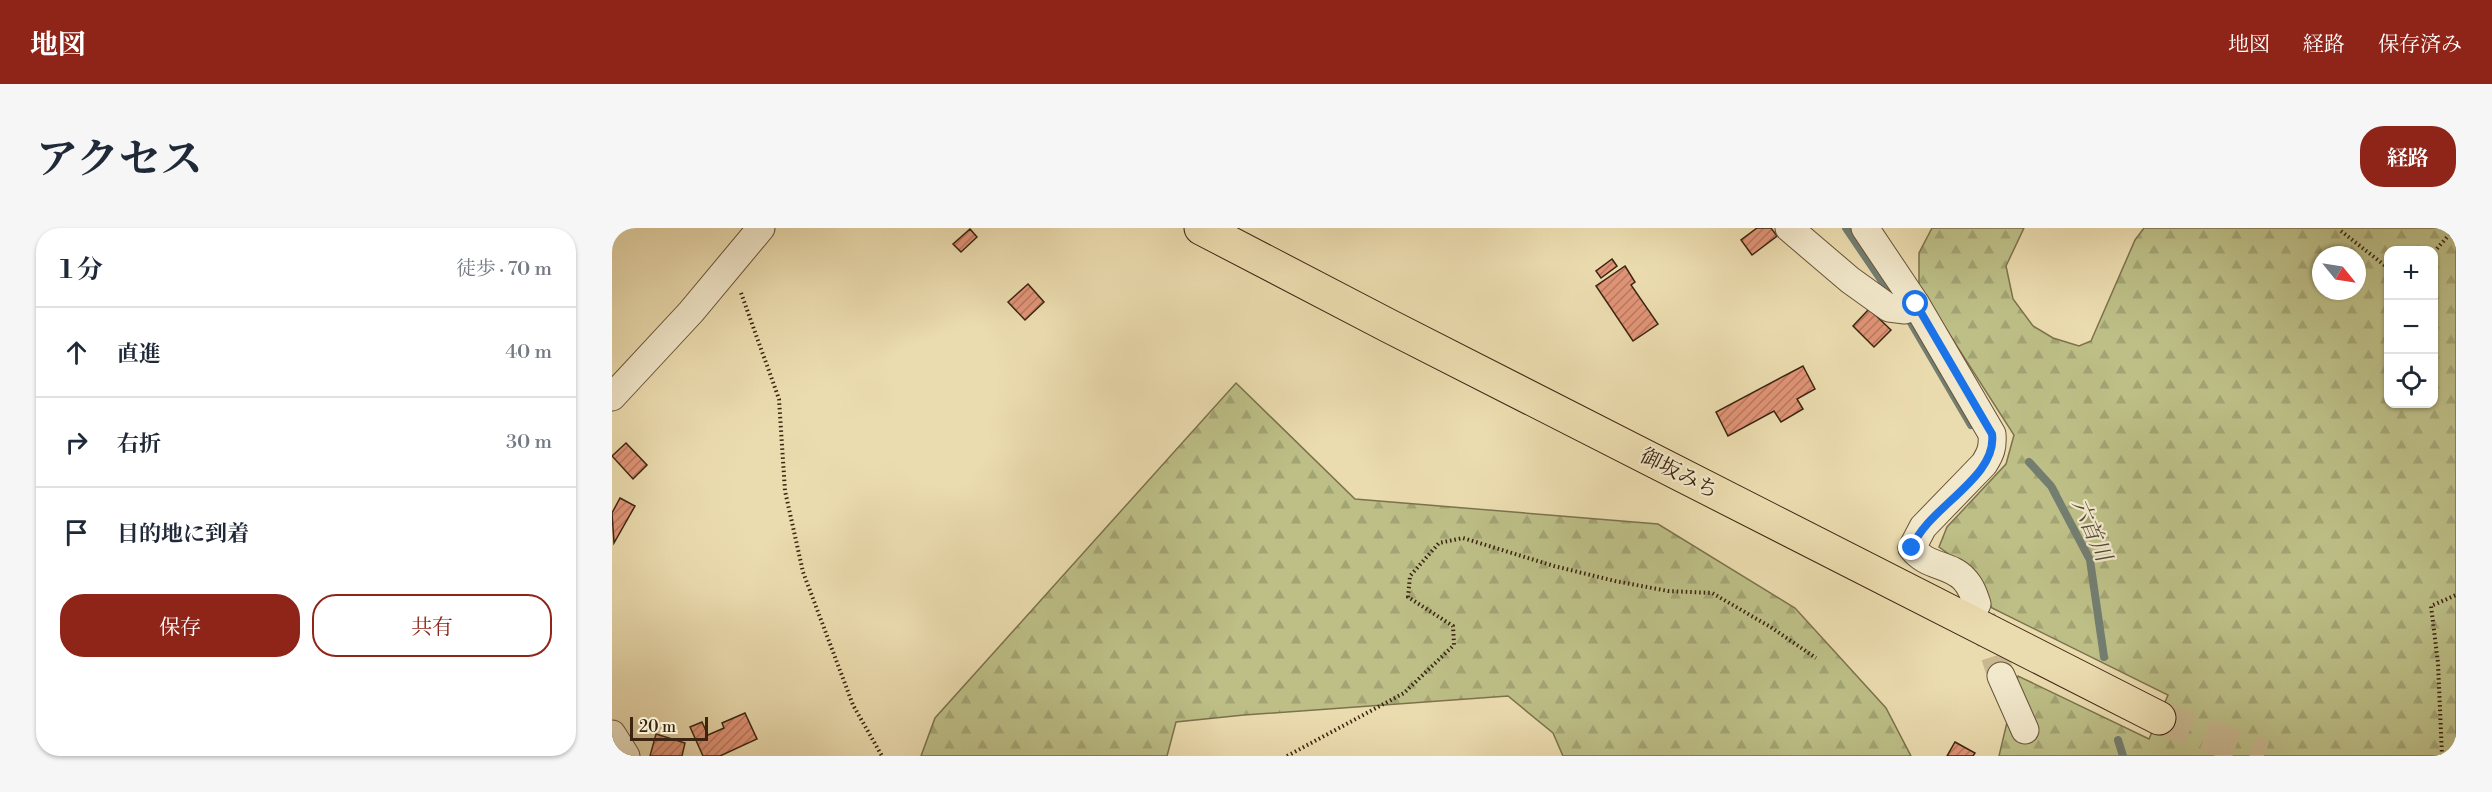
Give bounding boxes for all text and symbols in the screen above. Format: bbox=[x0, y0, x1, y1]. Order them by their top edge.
text: 地図 bbox=[30, 28, 86, 63]
text: 地図 bbox=[2228, 32, 2270, 58]
text: 経路 bbox=[2303, 32, 2345, 58]
text: 保存済み bbox=[2378, 32, 2462, 58]
button: 経路 bbox=[2360, 126, 2456, 187]
text: アクセス bbox=[36, 134, 203, 187]
north arrow bbox=[2312, 246, 2366, 300]
map controls bbox=[2384, 246, 2438, 408]
button: + bbox=[2384, 246, 2438, 300]
text: 1 分 bbox=[60, 254, 103, 286]
text: 徒歩 · 70 m bbox=[456, 257, 552, 282]
route start bbox=[1902, 290, 1928, 316]
button: − bbox=[2384, 300, 2438, 354]
icon: ahead bbox=[60, 336, 93, 369]
text: 40 m bbox=[505, 340, 552, 365]
text: 直進 bbox=[117, 341, 161, 368]
button: locate bbox=[2384, 354, 2438, 408]
icon: right bbox=[60, 426, 93, 459]
text: 30 m bbox=[506, 430, 552, 455]
text: 右折 bbox=[117, 431, 161, 458]
street label: 御坂みち bbox=[1636, 443, 1722, 505]
water label: 六首川 bbox=[2065, 494, 2118, 567]
icon: arrive bbox=[60, 516, 93, 549]
text: 目的地に到着 bbox=[117, 521, 249, 548]
route end bbox=[1898, 534, 1924, 560]
button: 保存 bbox=[60, 594, 300, 657]
button: 共有 bbox=[312, 594, 552, 657]
scale bar bbox=[630, 714, 708, 742]
text: 20 m bbox=[639, 717, 676, 737]

